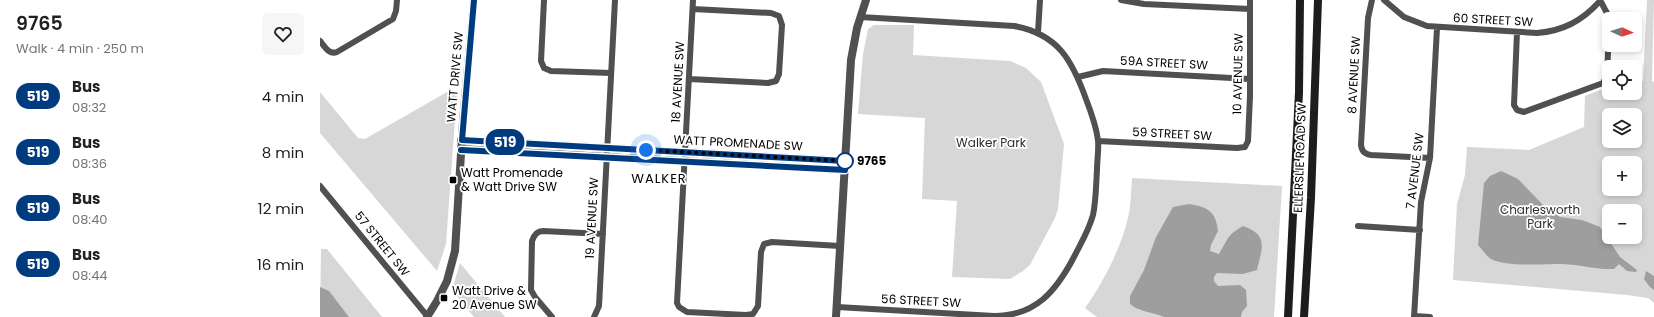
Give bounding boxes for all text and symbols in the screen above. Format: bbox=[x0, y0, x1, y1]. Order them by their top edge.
street label: 60 STREET SW bbox=[1453, 9, 1534, 30]
text: 9765 bbox=[16, 10, 63, 37]
north arrow bbox=[1602, 12, 1642, 52]
map controls bbox=[1602, 12, 1642, 244]
button: heart bbox=[262, 13, 304, 55]
street label: WATT DRIVE SW bbox=[442, 31, 467, 123]
street label: 10 AVENUE SW bbox=[1228, 33, 1247, 115]
street label: 8 AVENUE SW bbox=[1343, 35, 1364, 114]
text: Walk · 4 min · 250 m bbox=[16, 39, 144, 58]
street label: 18 AVENUE SW bbox=[667, 40, 688, 123]
street label: 59A STREET SW bbox=[1120, 52, 1209, 73]
button: locate bbox=[1602, 60, 1642, 100]
text: Bus bbox=[72, 76, 100, 97]
text: 519 bbox=[27, 86, 49, 106]
text: 4 min bbox=[262, 86, 304, 107]
text: 08:32 bbox=[72, 98, 106, 117]
street label: ELLERSLIE ROAD SW bbox=[1289, 103, 1310, 213]
button: layers bbox=[1602, 108, 1642, 148]
street label: 59 STREET SW bbox=[1132, 123, 1213, 144]
line badge: 519 bbox=[482, 129, 528, 155]
street label: WATT PROMENADE SW bbox=[673, 131, 803, 154]
text: Bus bbox=[72, 132, 100, 153]
text: 519 bbox=[494, 132, 516, 152]
street label: 7 AVENUE SW bbox=[1401, 132, 1428, 210]
park label: Walker Park bbox=[956, 134, 1027, 151]
your location bbox=[636, 140, 656, 160]
text: 519 bbox=[27, 142, 49, 162]
text: 8 min bbox=[262, 142, 304, 163]
marker: 9765 bbox=[836, 152, 854, 170]
place label: 9765 bbox=[857, 152, 886, 169]
text: 08:36 bbox=[72, 154, 107, 173]
button: + bbox=[1602, 156, 1642, 196]
place label: Watt Promenade & Watt Drive SW bbox=[461, 164, 563, 195]
district label: WALKER bbox=[631, 169, 687, 188]
marker: Watt Promenade & Watt Drive SW bbox=[448, 175, 458, 185]
street label: 19 AVENUE SW bbox=[581, 176, 602, 259]
text: Bus bbox=[72, 188, 100, 209]
text: 519 bbox=[27, 198, 49, 218]
text: 12 min bbox=[258, 198, 304, 219]
park label: Charlesworth Park bbox=[1500, 201, 1580, 232]
button: − bbox=[1602, 204, 1642, 244]
street label: 57 STREET SW bbox=[351, 208, 414, 280]
text: 08:40 bbox=[72, 210, 107, 229]
text: Bus bbox=[72, 244, 100, 265]
text: 519 bbox=[27, 254, 49, 274]
text: 16 min bbox=[257, 254, 304, 275]
text: 08:44 bbox=[72, 266, 108, 285]
place label: Watt Drive & 20 Avenue SW bbox=[452, 282, 537, 313]
street label: 56 STREET SW bbox=[881, 290, 962, 311]
marker: Watt Drive & 20 Avenue SW bbox=[439, 293, 449, 303]

